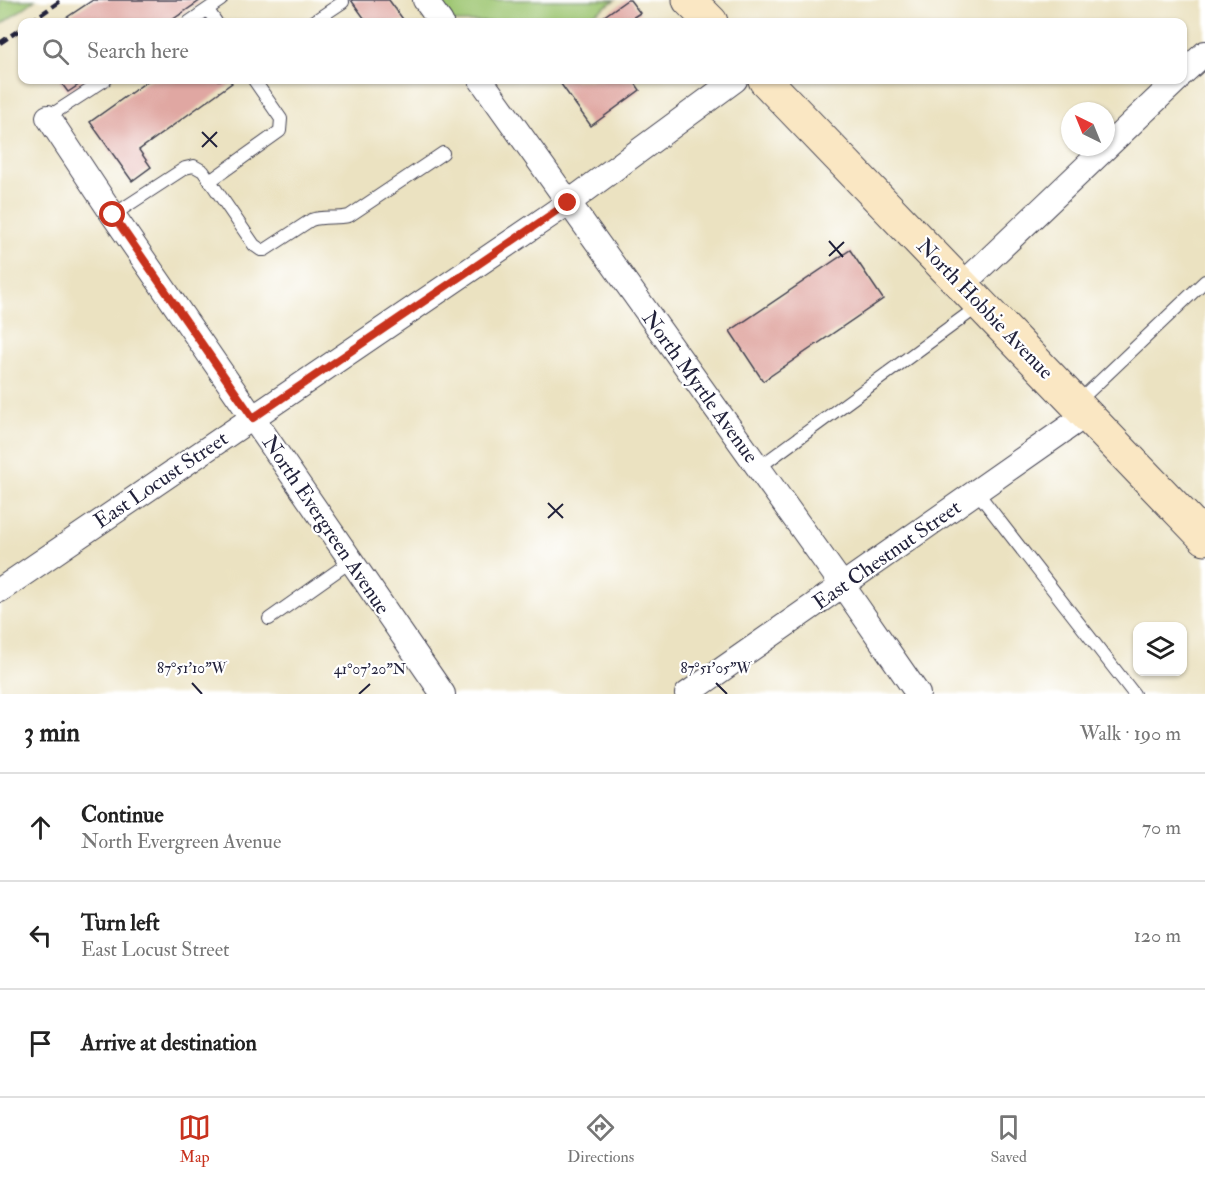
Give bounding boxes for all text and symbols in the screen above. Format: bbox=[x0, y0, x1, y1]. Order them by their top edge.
search box bbox=[18, 18, 1187, 84]
icon: search bbox=[39, 35, 72, 68]
text: Search here bbox=[87, 37, 189, 65]
north arrow bbox=[1061, 102, 1115, 156]
route end bbox=[554, 189, 580, 215]
route start bbox=[99, 201, 125, 227]
street label: North Hobbie Avenue bbox=[911, 233, 1059, 385]
street label: North Myrtle Avenue bbox=[636, 306, 764, 469]
street label: East Locust Street bbox=[89, 425, 233, 535]
street label: North Evergreen Avenue bbox=[256, 430, 396, 620]
street label: East Chestnut Street bbox=[808, 494, 966, 616]
map controls bbox=[1133, 622, 1187, 676]
button: layers bbox=[1133, 622, 1187, 676]
text: 87°51'10"W bbox=[157, 659, 228, 678]
text: 87°51'05"W bbox=[680, 659, 752, 678]
text: 41°07'20"N bbox=[334, 660, 407, 679]
text: 3 min bbox=[24, 717, 80, 749]
text: Walk · 190 m bbox=[1080, 721, 1181, 746]
text: Continue bbox=[81, 801, 164, 829]
icon: ahead bbox=[24, 811, 57, 844]
text: 70 m bbox=[1142, 815, 1181, 840]
text: North Evergreen Avenue bbox=[81, 829, 281, 854]
text: Turn left bbox=[81, 909, 160, 937]
icon: left bbox=[24, 919, 57, 952]
text: 120 m bbox=[1134, 923, 1181, 948]
text: East Locust Street bbox=[81, 937, 230, 962]
icon: arrive bbox=[24, 1027, 57, 1060]
text: Arrive at destination bbox=[81, 1029, 257, 1057]
tab: Map bbox=[178, 1111, 211, 1167]
tab: Directions bbox=[567, 1111, 634, 1167]
tab: Saved bbox=[990, 1111, 1027, 1167]

